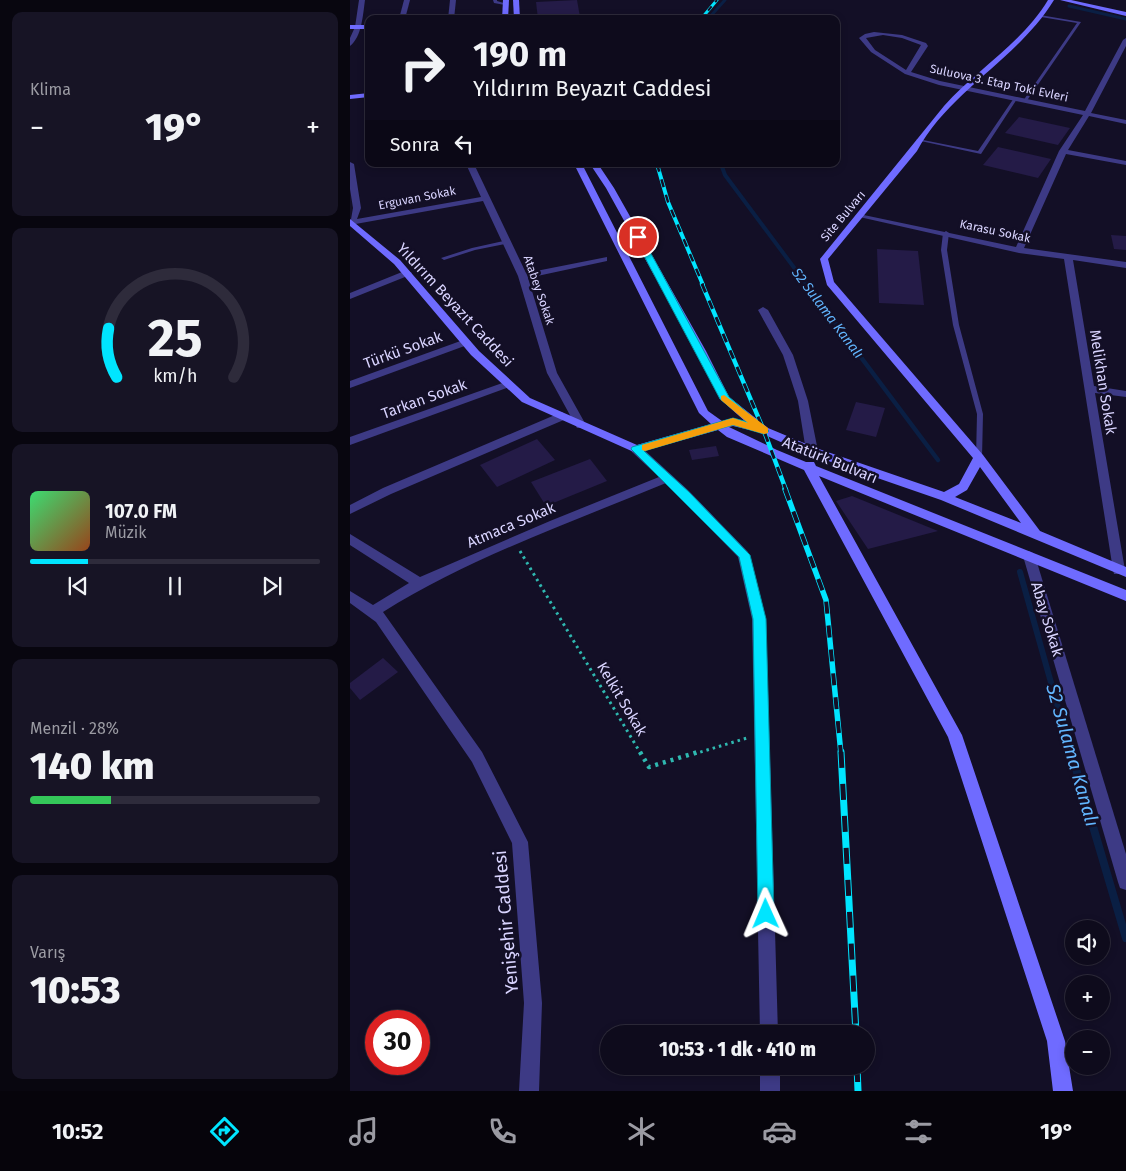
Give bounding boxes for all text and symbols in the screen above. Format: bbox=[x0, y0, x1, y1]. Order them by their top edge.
text: 190 m bbox=[473, 33, 567, 75]
icon: right bbox=[390, 35, 455, 100]
street label: Suluova 3. Etap Toki Evleri bbox=[929, 61, 1069, 105]
text: Yıldırım Beyazıt Caddesi bbox=[473, 75, 711, 102]
text: Klima bbox=[30, 80, 71, 99]
text: 19° bbox=[145, 104, 205, 150]
text: − bbox=[30, 111, 44, 144]
text: + bbox=[306, 111, 320, 144]
icon: left bbox=[450, 130, 478, 158]
text: Sonra bbox=[390, 133, 440, 156]
street label: Erguvan Sokak bbox=[377, 183, 458, 212]
street label: Site Bulvarı bbox=[818, 188, 868, 244]
pin bbox=[617, 216, 659, 258]
street label: Karasu Sokak bbox=[958, 217, 1033, 246]
icon: arrive bbox=[624, 223, 652, 251]
street label: Yıldırım Beyazıt Caddesi bbox=[393, 239, 517, 371]
street label: Atabey Sokak bbox=[521, 253, 558, 327]
water label: S2 Sulama Kanalı bbox=[787, 264, 867, 362]
text: 25 bbox=[148, 307, 202, 370]
street label: Türkü Sokak bbox=[361, 327, 445, 373]
street label: Melikhan Sokak bbox=[1086, 328, 1120, 436]
text: km/h bbox=[153, 365, 197, 387]
street label: Tarkan Sokak bbox=[379, 375, 469, 423]
street label: Atatürk Bulvarı bbox=[780, 433, 880, 487]
street label: Atmaca Sokak bbox=[464, 498, 558, 552]
text: 107.0 FM bbox=[105, 500, 177, 523]
text: Müzik bbox=[105, 523, 146, 542]
icon: previous bbox=[64, 572, 92, 600]
icon: pause bbox=[161, 572, 189, 600]
icon: next bbox=[258, 572, 286, 600]
street label: Abay Sokak bbox=[1027, 580, 1067, 659]
street label: Kelkit Sokak bbox=[593, 659, 651, 739]
water label: S2 Sulama Kanalı bbox=[1041, 680, 1104, 829]
text: Menzil · 28% bbox=[30, 719, 119, 738]
text: 140 km bbox=[30, 743, 154, 789]
street label: Yenişehir Caddesi bbox=[489, 849, 523, 995]
position arrow bbox=[739, 887, 791, 939]
map controls bbox=[1065, 920, 1110, 1075]
button: sound bbox=[1065, 920, 1110, 965]
text: Varış bbox=[30, 943, 65, 962]
text: 10:53 bbox=[30, 967, 120, 1013]
button: + bbox=[1065, 975, 1110, 1020]
speed limit sign: 30 bbox=[365, 1010, 430, 1075]
button: − bbox=[1065, 1030, 1110, 1075]
text: 10:53 · 1 dk · 410 m bbox=[659, 1038, 816, 1061]
icon: directions bbox=[207, 1114, 242, 1149]
icon: music bbox=[346, 1114, 381, 1149]
icon: phone bbox=[485, 1114, 520, 1149]
icon: climate bbox=[624, 1114, 659, 1149]
icon: car bbox=[762, 1114, 797, 1149]
icon: filters bbox=[901, 1114, 936, 1149]
text: 10:52 bbox=[52, 1118, 103, 1145]
text: 19° bbox=[1040, 1118, 1074, 1145]

